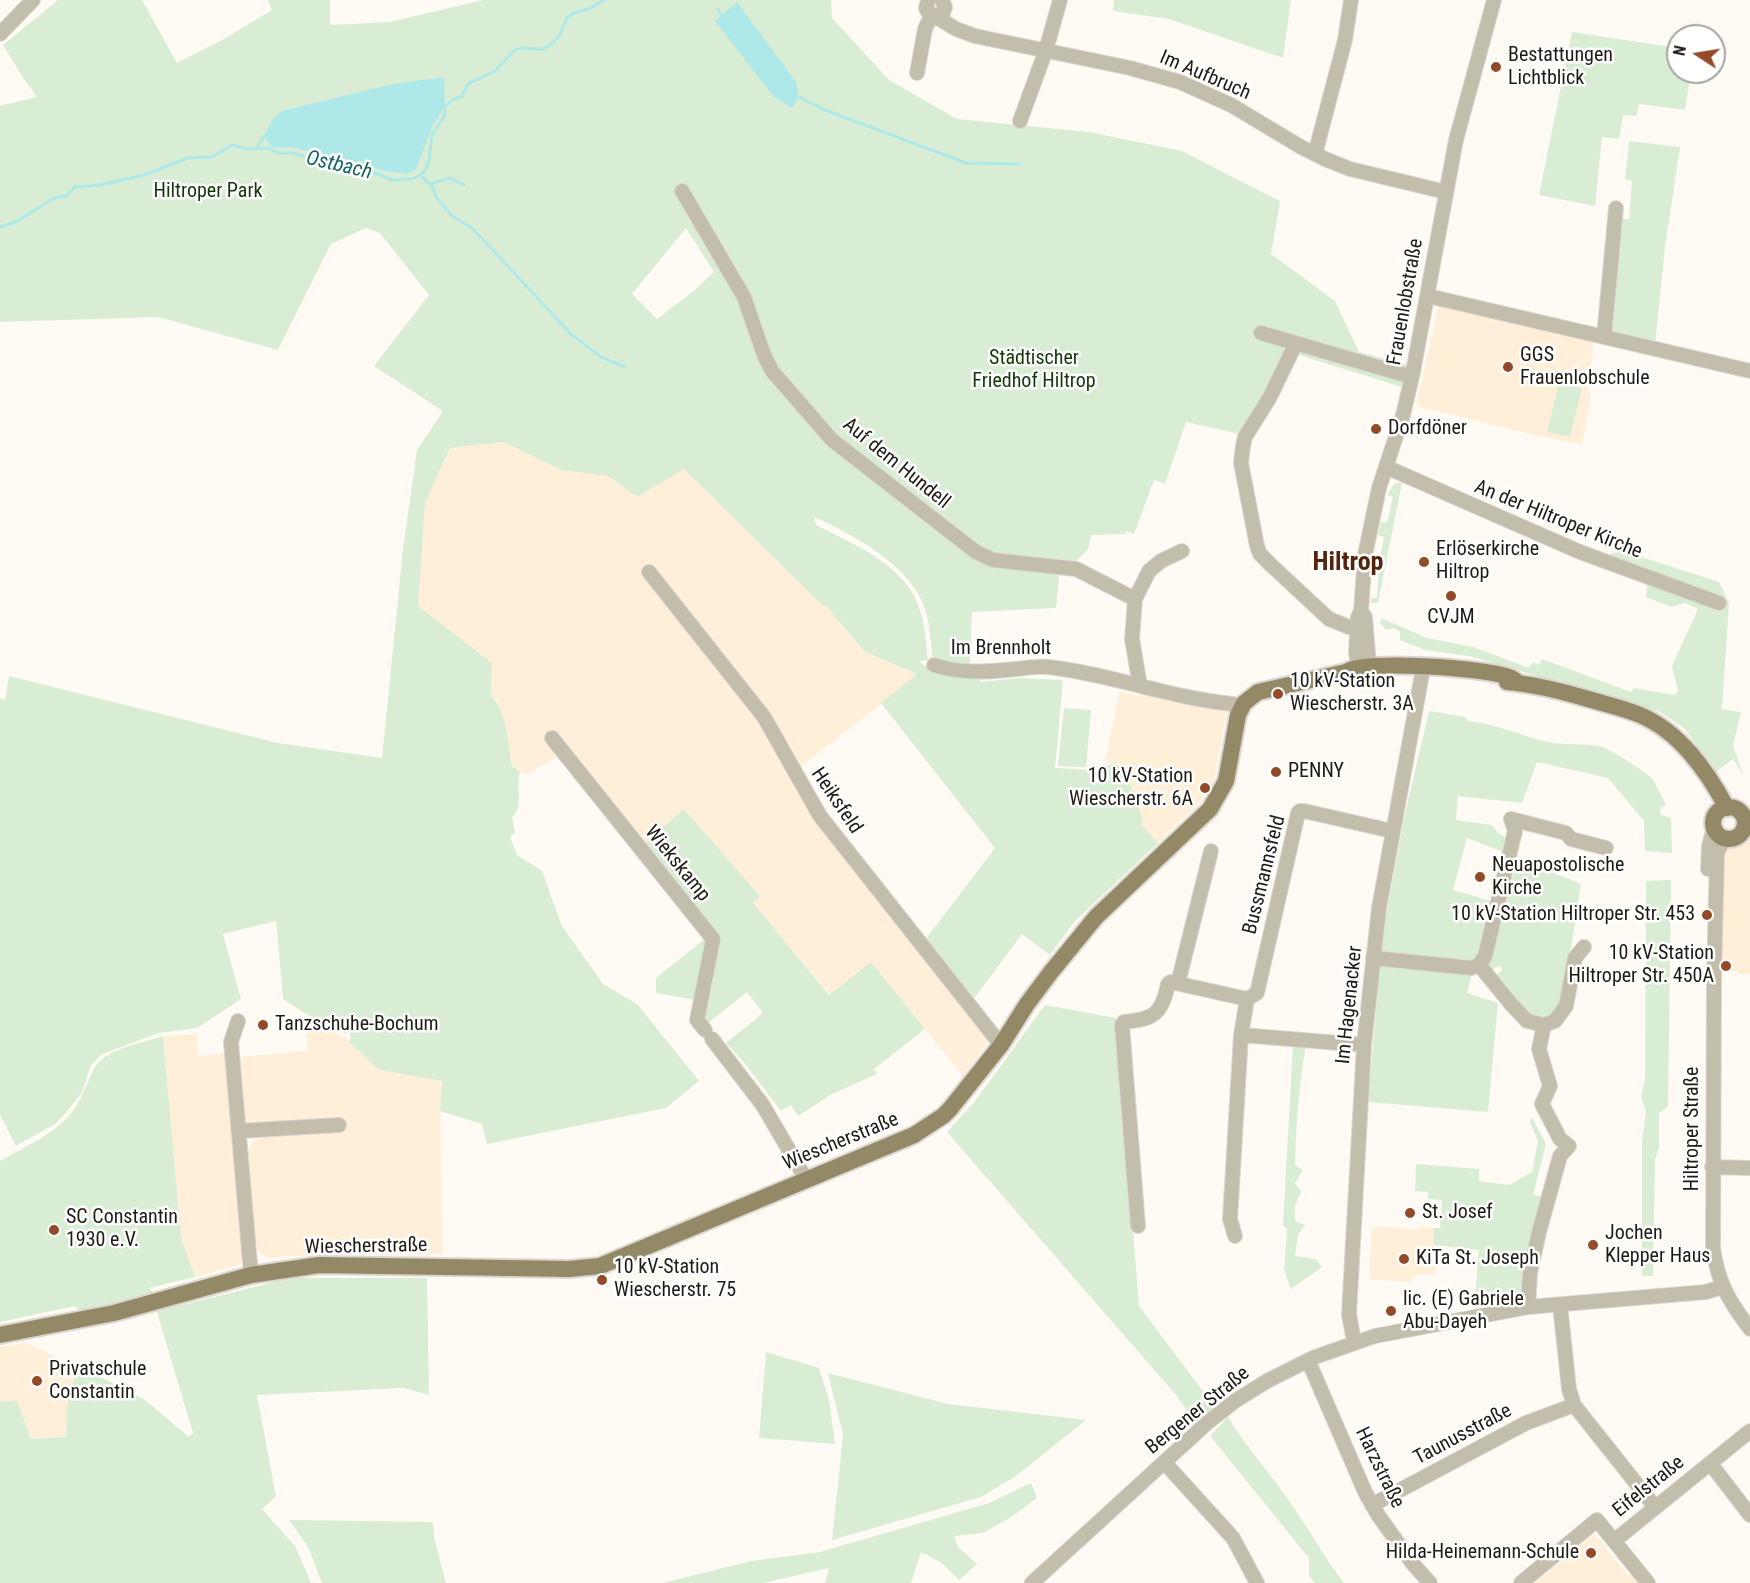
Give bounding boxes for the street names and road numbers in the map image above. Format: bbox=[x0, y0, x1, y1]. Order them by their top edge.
street label: Im Aufbruch bbox=[1156, 46, 1254, 106]
street label: Frauenlobstraße bbox=[1383, 237, 1429, 367]
street label: Auf dem Hundell bbox=[837, 413, 955, 515]
street label: An der Hiltroper Kirche bbox=[1471, 475, 1645, 565]
street label: Im Brennholt bbox=[951, 637, 1051, 661]
street label: Heiksfeld bbox=[805, 763, 867, 839]
street label: Bussmannsfeld bbox=[1239, 813, 1291, 937]
street label: Wiekskamp bbox=[639, 821, 715, 907]
street label: Im Hagenacker bbox=[1332, 945, 1368, 1065]
street label: Hiltroper Straße bbox=[1681, 1067, 1705, 1191]
street label: Wiescherstraße bbox=[780, 1108, 902, 1176]
street label: Wiescherstraße bbox=[304, 1234, 428, 1260]
street label: Bergener Straße bbox=[1141, 1362, 1255, 1460]
street label: Taunusstraße bbox=[1410, 1399, 1516, 1471]
street label: Harzstraße bbox=[1349, 1424, 1409, 1512]
street label: Eifelstraße bbox=[1609, 1451, 1689, 1523]

